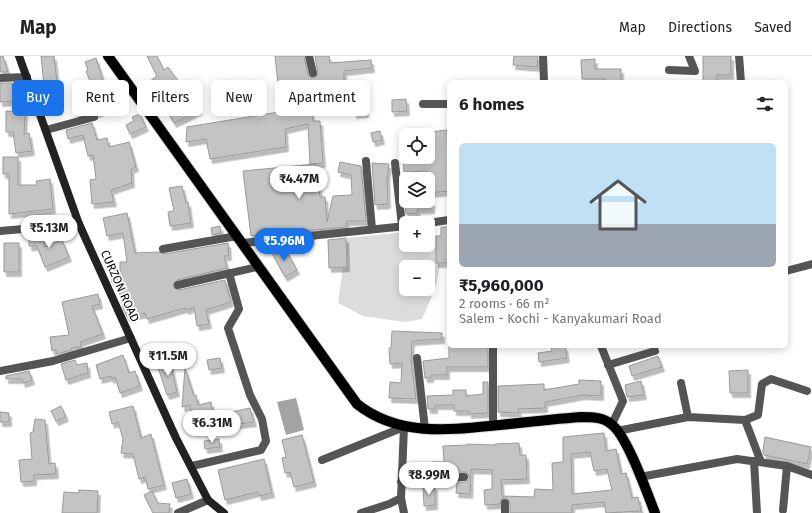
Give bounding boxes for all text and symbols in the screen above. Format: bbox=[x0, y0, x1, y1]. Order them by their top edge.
text: Map bbox=[20, 16, 57, 39]
text: Map bbox=[619, 19, 646, 36]
text: Directions bbox=[668, 19, 732, 36]
text: Saved bbox=[754, 19, 792, 36]
chip: Buy bbox=[12, 80, 64, 116]
chip: Rent bbox=[72, 80, 129, 116]
chip: Filters bbox=[137, 80, 203, 116]
chip: New bbox=[211, 80, 267, 116]
chip: Apartment bbox=[275, 80, 370, 116]
icon: filters bbox=[754, 93, 776, 115]
text: 6 homes bbox=[459, 94, 524, 115]
map controls bbox=[399, 128, 435, 296]
button: locate bbox=[399, 128, 435, 164]
pin: ₹4.47M bbox=[266, 166, 332, 200]
icon: home bbox=[582, 169, 654, 241]
text: ₹4.47M bbox=[279, 171, 319, 186]
button: layers bbox=[399, 172, 435, 208]
pin: ₹5.13M bbox=[16, 215, 82, 249]
button: + bbox=[399, 216, 435, 252]
text: ₹5.13M bbox=[30, 220, 68, 235]
pin: ₹5.96M bbox=[251, 228, 317, 262]
text: ₹5.96M bbox=[263, 233, 305, 248]
street label: CURZON ROAD bbox=[98, 248, 142, 324]
button: − bbox=[399, 260, 435, 296]
text: ₹5,960,000 bbox=[459, 275, 544, 296]
text: 2 rooms · 66 m² bbox=[459, 296, 550, 311]
text: Salem - Kochi - Kanyakumari Road bbox=[459, 311, 662, 326]
pin: ₹11.5M bbox=[135, 343, 201, 377]
text: ₹11.5M bbox=[148, 348, 188, 363]
pin: ₹6.31M bbox=[179, 410, 245, 444]
text: ₹6.31M bbox=[192, 415, 232, 430]
pin: ₹8.99M bbox=[396, 462, 462, 496]
text: ₹8.99M bbox=[408, 467, 450, 482]

